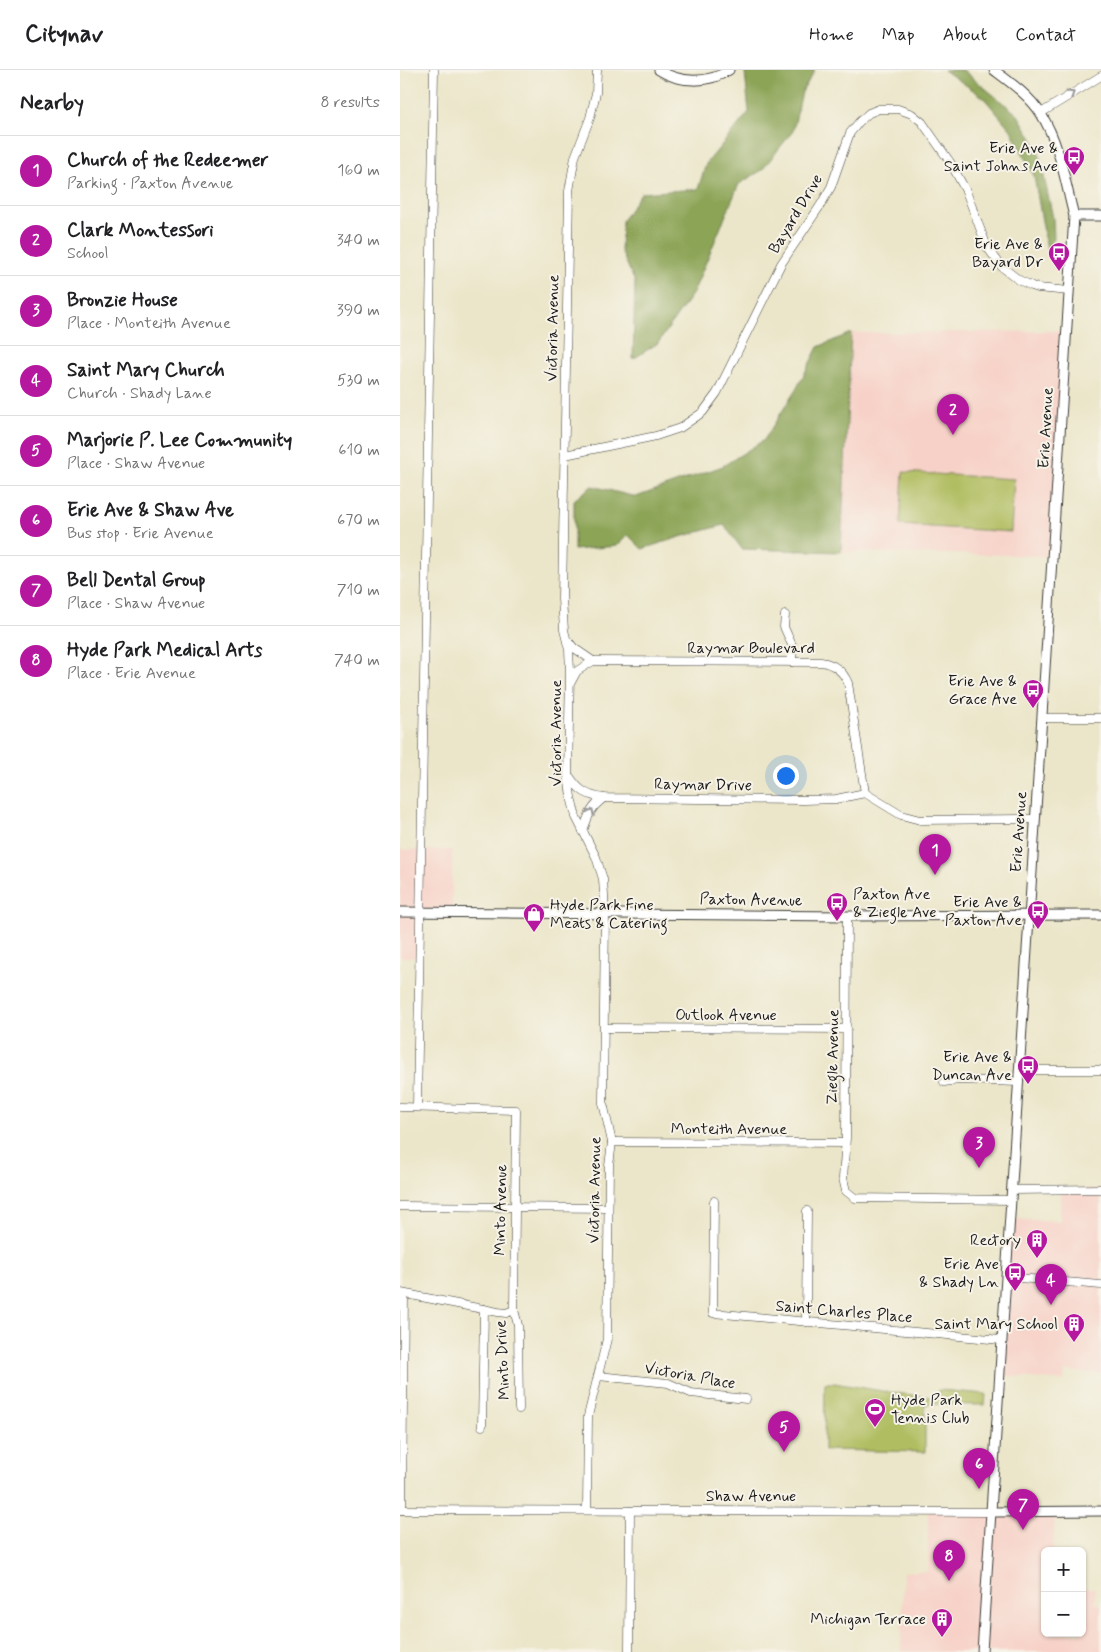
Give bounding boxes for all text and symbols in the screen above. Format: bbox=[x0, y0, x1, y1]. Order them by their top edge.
text: Citynav bbox=[25, 19, 103, 50]
text: Home bbox=[809, 23, 854, 47]
text: Map bbox=[882, 23, 915, 47]
text: About bbox=[943, 23, 987, 47]
text: Contact bbox=[1015, 23, 1076, 47]
text: Nearby bbox=[20, 89, 84, 117]
one-way arrow bbox=[1065, 91, 1074, 101]
text: 8 results bbox=[320, 92, 380, 113]
place label: Erie Ave & Saint Johns Ave bbox=[944, 138, 1058, 177]
bus stop icon: Erie Ave & Saint Johns Ave bbox=[1062, 145, 1086, 176]
text: Church of the Redeemer bbox=[67, 148, 269, 173]
text: 1 bbox=[32, 160, 40, 181]
text: 160 m bbox=[337, 160, 380, 181]
street label: Bayard Drive bbox=[764, 170, 828, 258]
text: Parking · Paxton Avenue bbox=[67, 173, 233, 194]
text: Clark Montessori bbox=[67, 218, 213, 243]
text: 2 bbox=[32, 230, 40, 251]
text: 340 m bbox=[336, 230, 380, 251]
place label: Erie Ave & Bayard Dr bbox=[972, 234, 1044, 273]
bus stop icon: Erie Ave & Bayard Dr bbox=[1047, 241, 1071, 272]
text: School bbox=[67, 243, 108, 264]
street label: Victoria Avenue bbox=[542, 274, 564, 382]
text: Bronzie House bbox=[67, 288, 178, 313]
text: 3 bbox=[32, 300, 40, 321]
text: 390 m bbox=[337, 300, 380, 321]
text: Place · Monteith Avenue bbox=[67, 313, 231, 334]
text: Saint Mary Church bbox=[67, 358, 225, 383]
text: 4 bbox=[31, 370, 41, 391]
text: 530 m bbox=[337, 370, 380, 391]
text: Church · Shady Lane bbox=[67, 383, 212, 404]
street label: Erie Avenue bbox=[1033, 387, 1059, 469]
pin: 2 bbox=[937, 394, 969, 435]
text: Marjorie P. Lee Community bbox=[67, 428, 292, 453]
text: 5 bbox=[31, 440, 41, 461]
text: 610 m bbox=[338, 440, 380, 461]
text: Place · Shaw Avenue bbox=[67, 453, 205, 474]
text: Erie Ave & Shaw Ave bbox=[67, 498, 234, 523]
text: 6 bbox=[32, 510, 40, 531]
text: 670 m bbox=[337, 510, 380, 531]
text: Bus stop · Erie Avenue bbox=[67, 523, 214, 544]
text: Bell Dental Group bbox=[67, 568, 206, 593]
text: 7 bbox=[31, 580, 41, 601]
text: 710 m bbox=[337, 580, 380, 601]
text: Place · Shaw Avenue bbox=[67, 593, 205, 614]
text: Hyde Park Medical Arts bbox=[67, 638, 262, 663]
street label: Raymar Boulevard bbox=[687, 638, 815, 659]
text: 8 bbox=[31, 650, 41, 671]
text: 740 m bbox=[334, 650, 380, 671]
text: Place · Erie Avenue bbox=[67, 663, 196, 684]
place label: Erie Ave & Grace Ave bbox=[948, 671, 1017, 710]
bus stop icon: Erie Ave & Grace Ave bbox=[1021, 678, 1045, 709]
street label: Victoria Avenue bbox=[546, 679, 567, 786]
your location bbox=[773, 763, 799, 789]
street label: Raymar Drive bbox=[654, 774, 752, 796]
street label: Erie Avenue bbox=[1006, 791, 1032, 873]
one-way arrow bbox=[585, 809, 595, 818]
pin: 1 bbox=[919, 834, 951, 875]
place label: Paxton Ave & Ziegle Ave bbox=[853, 884, 936, 924]
street label: Paxton Avenue bbox=[699, 889, 803, 911]
bus stop icon: Paxton Ave & Ziegle Ave bbox=[825, 891, 849, 922]
place label: Erie Ave & Paxton Ave bbox=[945, 892, 1022, 931]
place label: Hyde Park Fine Meats & Catering bbox=[550, 895, 668, 935]
bus stop icon: Erie Ave & Paxton Ave bbox=[1026, 899, 1050, 930]
shop icon: Hyde Park Fine Meats & Catering bbox=[522, 902, 546, 933]
street label: Outlook Avenue bbox=[675, 1005, 777, 1026]
street label: Ziegle Avenue bbox=[822, 1009, 845, 1105]
place label: Erie Ave & Duncan Ave bbox=[932, 1047, 1012, 1086]
bus stop icon: Erie Ave & Duncan Ave bbox=[1016, 1054, 1040, 1085]
street label: Monteith Avenue bbox=[671, 1119, 787, 1140]
pin: 3 bbox=[963, 1127, 995, 1168]
street label: Victoria Avenue bbox=[584, 1136, 606, 1244]
street label: Minto Avenue bbox=[490, 1164, 512, 1256]
building icon: Rectory bbox=[1025, 1228, 1049, 1259]
place label: Rectory bbox=[970, 1230, 1021, 1251]
place label: Erie Ave & Shady Ln bbox=[919, 1254, 999, 1293]
bus stop icon: Erie Ave & Shady Ln bbox=[1003, 1261, 1027, 1292]
pin: 4 bbox=[1035, 1264, 1067, 1305]
street label: Saint Charles Place bbox=[775, 1296, 913, 1328]
building icon: Saint Mary School bbox=[1062, 1312, 1086, 1343]
place label: Saint Mary School bbox=[934, 1314, 1058, 1335]
street label: Minto Drive bbox=[490, 1319, 516, 1400]
street label: Victoria Place bbox=[643, 1358, 737, 1394]
place label: Hyde Park Tennis Club bbox=[891, 1390, 969, 1429]
sports icon: Hyde Park Tennis Club bbox=[863, 1397, 887, 1428]
pin: 5 bbox=[768, 1411, 800, 1452]
pin: 6 bbox=[963, 1448, 995, 1489]
street label: Shaw Avenue bbox=[706, 1486, 796, 1507]
pin: 7 bbox=[1007, 1489, 1039, 1530]
pin: 8 bbox=[933, 1540, 965, 1581]
map controls bbox=[1041, 1547, 1086, 1637]
button: + bbox=[1041, 1547, 1086, 1592]
button: − bbox=[1041, 1592, 1086, 1637]
building icon: Michigan Terrace bbox=[930, 1607, 954, 1638]
place label: Michigan Terrace bbox=[810, 1609, 926, 1630]

